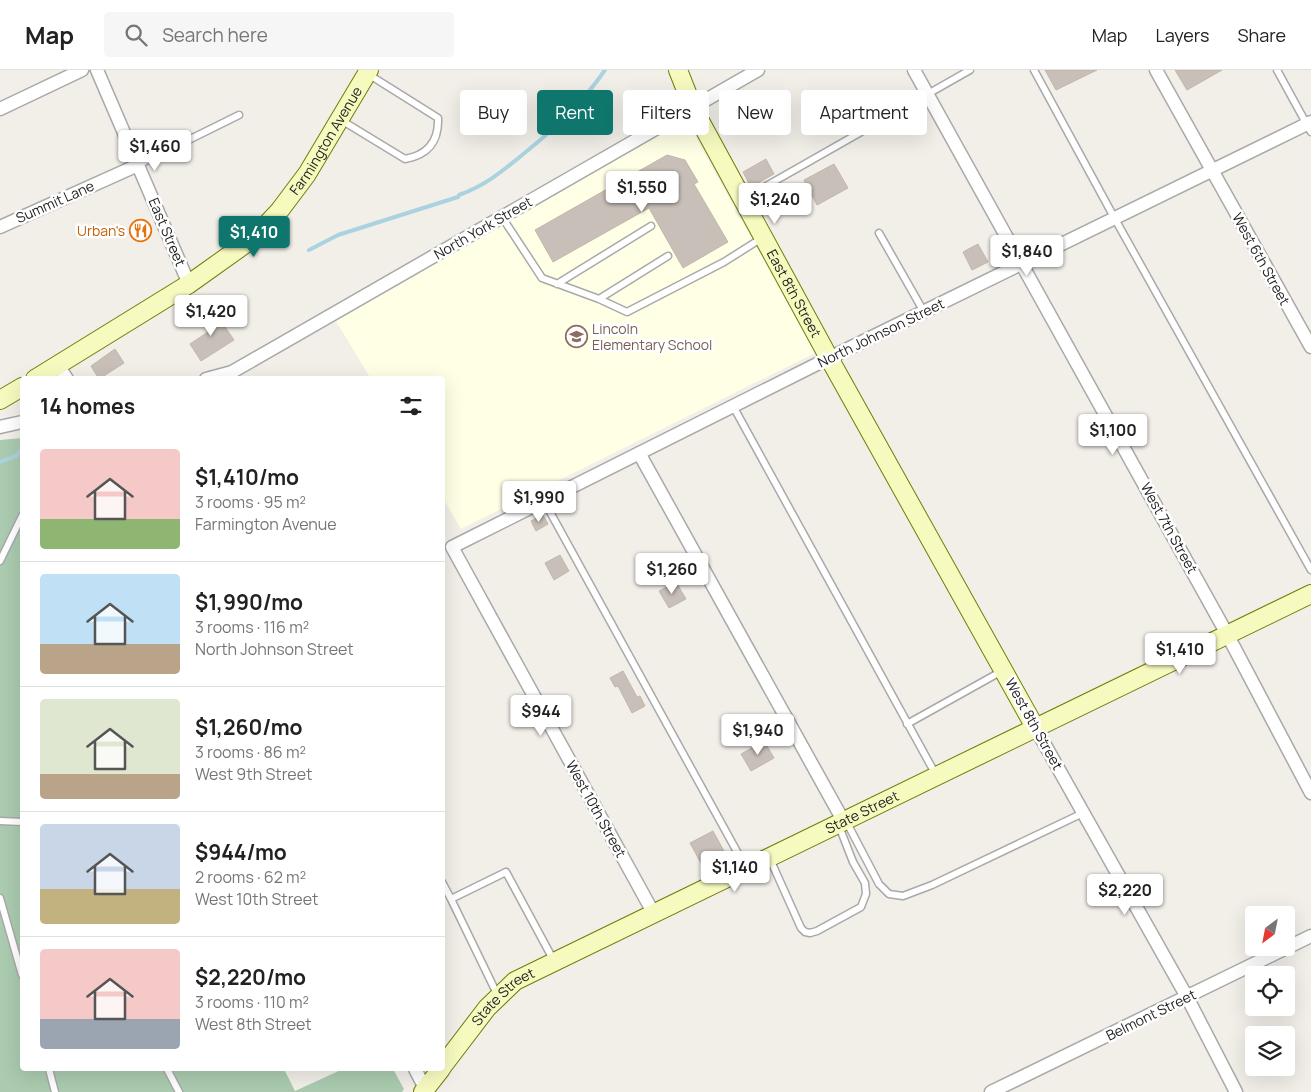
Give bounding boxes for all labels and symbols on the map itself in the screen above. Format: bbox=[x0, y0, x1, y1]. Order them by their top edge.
street label: Farmington Avenue bbox=[285, 83, 366, 198]
pin: $1,460 bbox=[114, 129, 196, 172]
pin: $1,550 bbox=[601, 170, 683, 213]
street label: Summit Lane bbox=[13, 176, 97, 227]
pin: $1,240 bbox=[734, 182, 816, 225]
street label: North York Street bbox=[430, 192, 536, 263]
street label: East Street bbox=[145, 195, 191, 269]
street label: West 6th Street bbox=[1228, 209, 1295, 309]
pin: $1,410 bbox=[213, 216, 295, 258]
restaurant icon: Urban's bbox=[129, 219, 153, 243]
place label: Urban's bbox=[77, 221, 125, 240]
pin: $1,840 bbox=[986, 234, 1068, 277]
street label: East 8th Street bbox=[763, 246, 826, 341]
street label: North Johnson Street bbox=[814, 293, 948, 372]
pin: $1,420 bbox=[170, 294, 252, 337]
place label: Lincoln Elementary School bbox=[592, 319, 712, 354]
school or university icon: Lincoln Elementary School bbox=[564, 325, 588, 349]
pin: $1,100 bbox=[1072, 414, 1154, 456]
street label: West 7th Street bbox=[1137, 479, 1202, 577]
pin: $1,990 bbox=[498, 480, 580, 523]
pin: $1,260 bbox=[631, 552, 713, 595]
pin: $1,410 bbox=[1139, 632, 1221, 675]
street label: West 8th Street bbox=[1001, 674, 1068, 773]
pin: $944 bbox=[511, 694, 571, 737]
pin: $1,940 bbox=[717, 714, 799, 756]
street label: West 10th Street bbox=[562, 757, 631, 861]
street label: State Street bbox=[822, 786, 902, 838]
pin: $1,140 bbox=[694, 850, 776, 893]
pin: $2,220 bbox=[1084, 874, 1166, 916]
north arrow bbox=[1245, 906, 1295, 956]
street label: State Street bbox=[467, 963, 538, 1029]
street label: Belmont Street bbox=[1103, 984, 1199, 1045]

